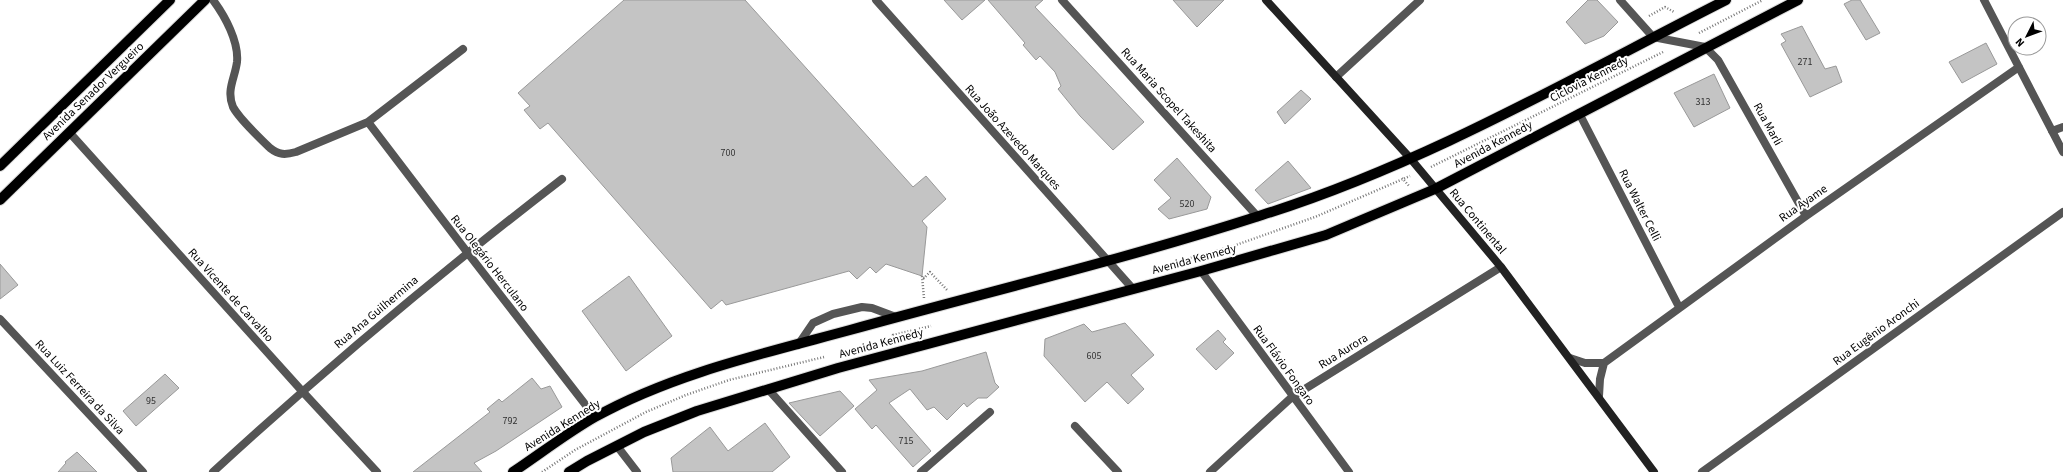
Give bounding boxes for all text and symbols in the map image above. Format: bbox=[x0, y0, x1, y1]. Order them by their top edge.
north arrow bbox=[2007, 16, 2047, 56]
text: N bbox=[2012, 35, 2028, 50]
street label: Avenida Senador Vergueiro bbox=[39, 38, 148, 144]
street label: Rua Maria Scopel Takeshita bbox=[1117, 44, 1220, 157]
street label: Ciclovia Kennedy bbox=[1547, 52, 1632, 107]
house number: 271 bbox=[1798, 55, 1812, 69]
street label: Rua João Azevedo Marques bbox=[961, 81, 1065, 194]
house number: 313 bbox=[1696, 95, 1710, 109]
street label: Rua Marli bbox=[1749, 100, 1786, 149]
street label: Avenida Kennedy bbox=[1451, 116, 1536, 172]
house number: 700 bbox=[721, 146, 735, 160]
street label: Rua Walter Celli bbox=[1614, 166, 1665, 244]
street label: Rua Ayame bbox=[1776, 180, 1831, 226]
street label: Rua Continental bbox=[1445, 185, 1510, 258]
house number: 520 bbox=[1180, 197, 1194, 211]
street label: Rua Olegário Herculano bbox=[446, 211, 533, 315]
street label: Avenida Kennedy bbox=[1150, 240, 1239, 279]
street label: Rua Vicente de Carvalho bbox=[184, 245, 277, 346]
street label: Rua Ana Guilhermina bbox=[330, 272, 422, 353]
street label: Rua Eugênio Aronchi bbox=[1829, 295, 1923, 370]
street label: Rua Flávio Fongaro bbox=[1249, 322, 1319, 409]
street label: Avenida Kennedy bbox=[837, 324, 926, 363]
street label: Rua Aurora bbox=[1315, 330, 1371, 373]
street label: Rua Luiz Ferreira da Silva bbox=[31, 336, 128, 439]
house number: 605 bbox=[1087, 349, 1101, 363]
house number: 95 bbox=[146, 394, 156, 408]
street label: Avenida Kennedy bbox=[521, 395, 604, 456]
house number: 792 bbox=[503, 414, 517, 428]
house number: 715 bbox=[899, 434, 913, 448]

